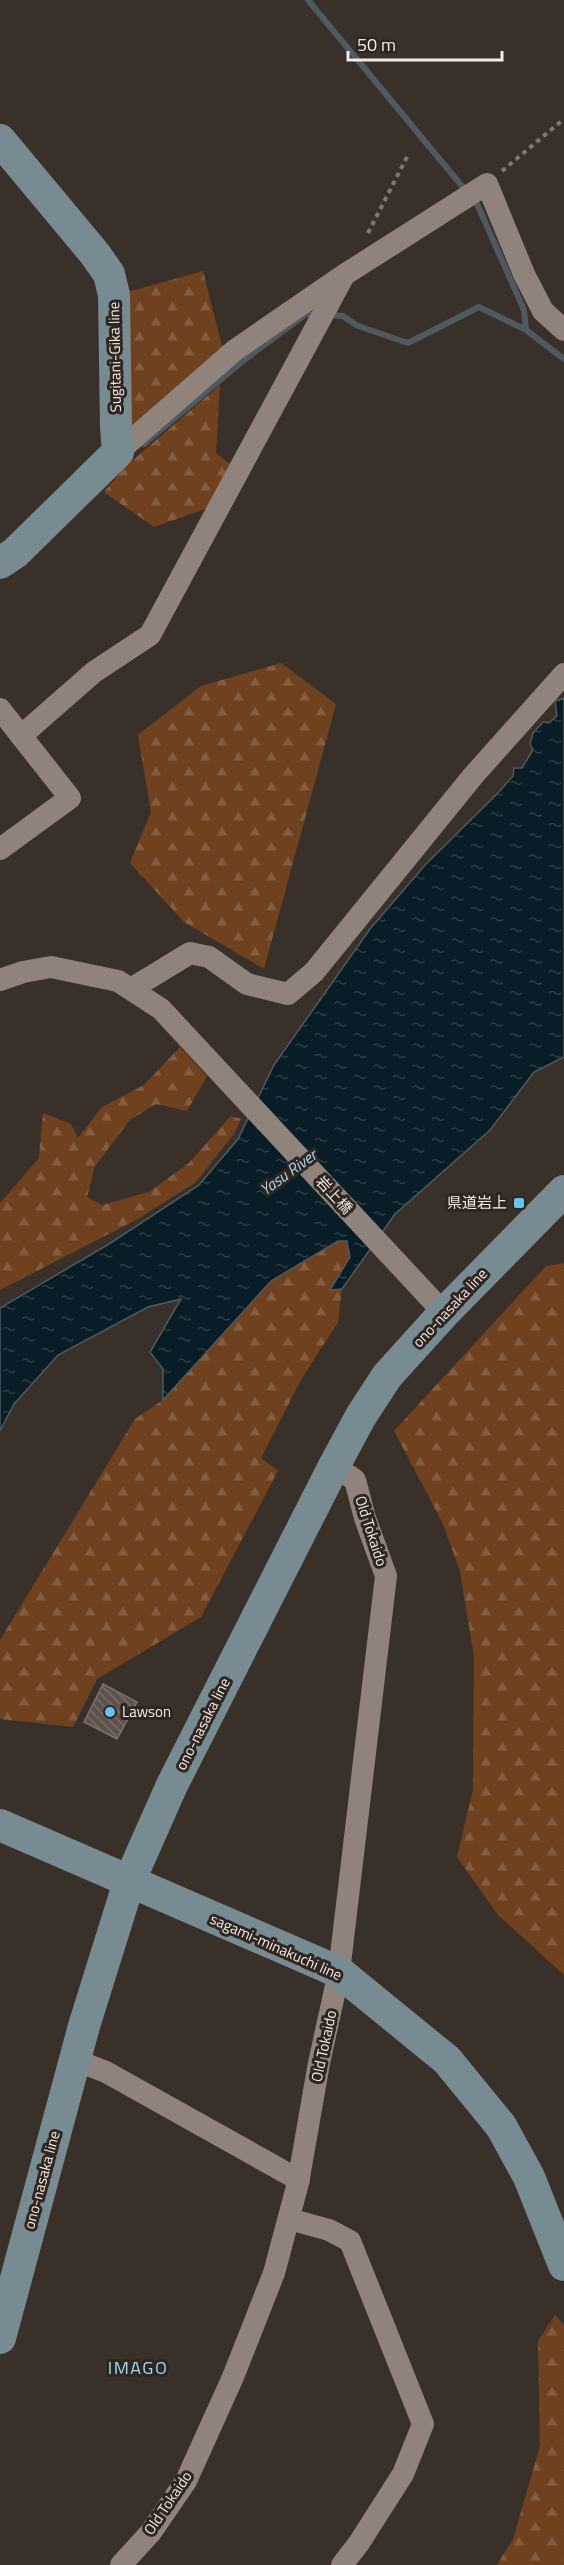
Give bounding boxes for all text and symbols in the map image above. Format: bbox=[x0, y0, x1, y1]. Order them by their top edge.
scale bar bbox=[348, 24, 502, 62]
text: 50 m bbox=[357, 31, 396, 58]
street label: Sugitani-Gika line bbox=[102, 301, 127, 413]
water label: Yasu River bbox=[255, 1142, 323, 1201]
street label: 岩上橋 bbox=[311, 1170, 358, 1219]
place label: 県道岩上 bbox=[447, 1191, 507, 1214]
marker: 県道岩上 bbox=[512, 1196, 526, 1210]
street label: ono-nasaka line bbox=[407, 1263, 492, 1352]
street label: Old Tokaido bbox=[349, 1493, 394, 1569]
street label: ono-nasaka line bbox=[169, 1674, 236, 1774]
place label: Lawson bbox=[122, 1700, 171, 1723]
marker: Lawson bbox=[103, 1705, 117, 1719]
street label: sagami-minakuchi line bbox=[207, 1907, 346, 1986]
street label: Old Tokaido bbox=[305, 2008, 342, 2084]
street label: ono-nasaka line bbox=[17, 2128, 66, 2232]
district label: IMAGO bbox=[108, 2354, 168, 2381]
street label: Old Tokaido bbox=[138, 2466, 198, 2539]

